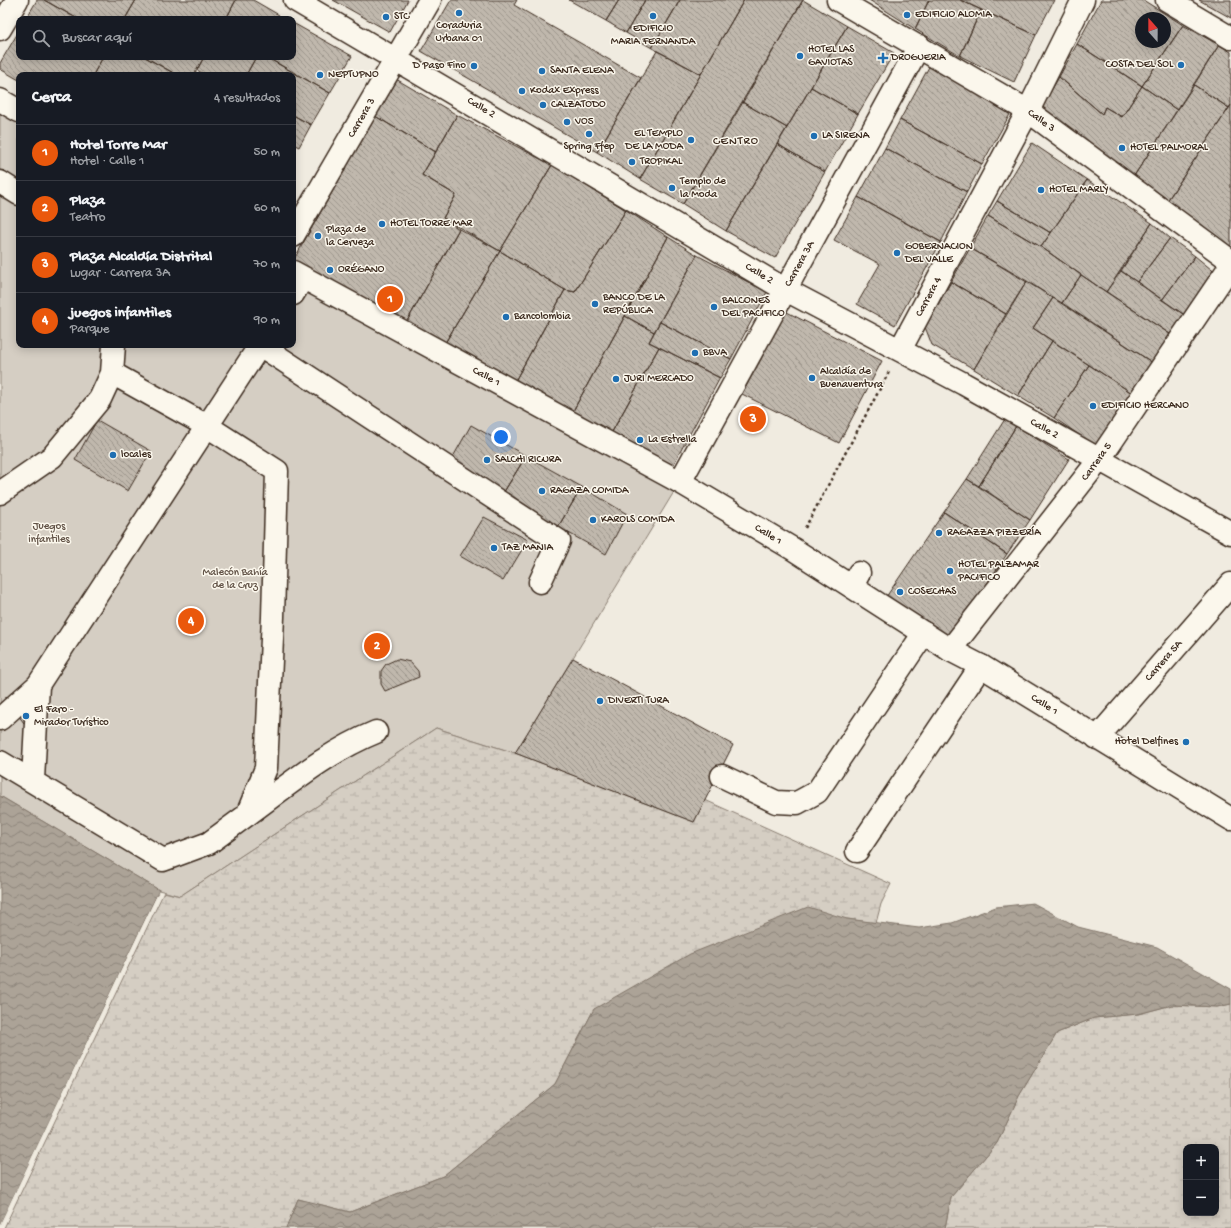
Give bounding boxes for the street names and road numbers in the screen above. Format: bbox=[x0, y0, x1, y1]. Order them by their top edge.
street label: Calle 2 bbox=[465, 95, 498, 121]
street label: Carrera 3 bbox=[346, 96, 378, 140]
street label: Calle 3 bbox=[1025, 107, 1057, 135]
street label: Carrera 3A bbox=[783, 239, 818, 289]
street label: Calle 2 bbox=[743, 261, 776, 287]
street label: Carrera 4 bbox=[914, 274, 945, 319]
street label: Calle 1 bbox=[470, 365, 502, 389]
street label: Calle 2 bbox=[1028, 416, 1061, 442]
street label: Carrera 5 bbox=[1079, 441, 1115, 483]
street label: Calle 1 bbox=[752, 522, 784, 548]
street label: Carrera 5A bbox=[1143, 638, 1185, 684]
street label: Calle 1 bbox=[1028, 692, 1060, 718]

